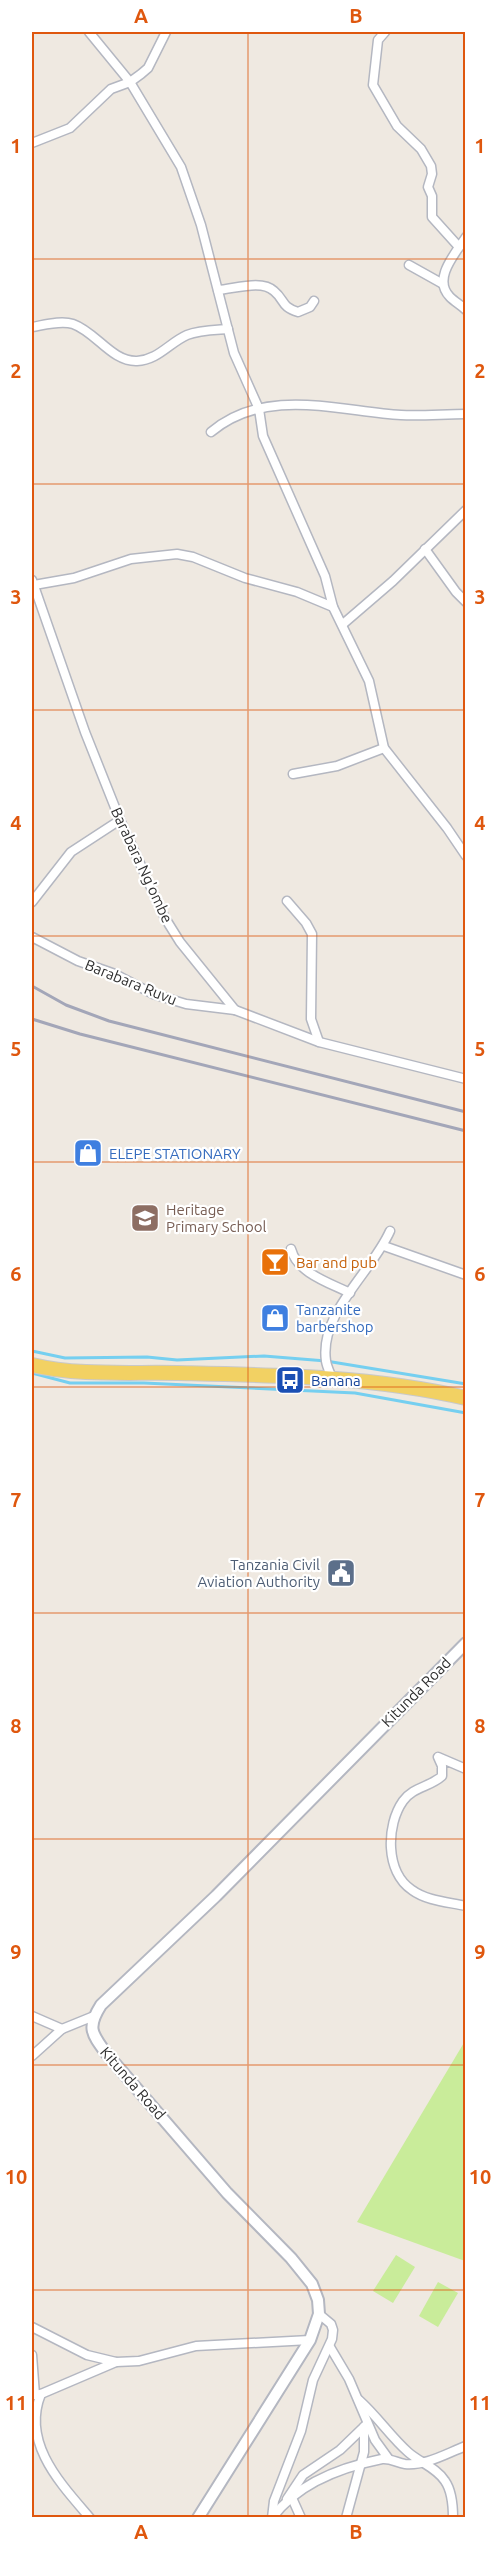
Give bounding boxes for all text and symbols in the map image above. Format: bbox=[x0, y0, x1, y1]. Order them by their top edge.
text: A bbox=[134, 4, 148, 27]
text: B bbox=[349, 4, 363, 27]
text: 1 bbox=[10, 134, 22, 157]
text: 1 bbox=[474, 134, 486, 157]
text: 2 bbox=[10, 359, 22, 382]
text: 2 bbox=[474, 359, 486, 382]
text: 3 bbox=[10, 585, 22, 608]
text: 3 bbox=[474, 585, 486, 608]
street label: Barabara Ng'ombe bbox=[108, 804, 176, 926]
text: 4 bbox=[10, 811, 22, 834]
text: 4 bbox=[474, 811, 486, 834]
street label: Barabara Ruvu bbox=[83, 956, 179, 1008]
text: 5 bbox=[10, 1037, 22, 1060]
text: 5 bbox=[474, 1037, 486, 1060]
shop icon: ELEPE STATIONARY bbox=[72, 1137, 104, 1169]
place label: ELEPE STATIONARY bbox=[109, 1145, 241, 1162]
place label: Heritage Primary School bbox=[166, 1201, 267, 1235]
school or university icon: Heritage Primary School bbox=[129, 1202, 161, 1234]
bar icon: Bar and pub bbox=[259, 1246, 291, 1278]
place label: Bar and pub bbox=[296, 1254, 377, 1271]
text: 6 bbox=[10, 1262, 22, 1285]
text: 6 bbox=[474, 1262, 486, 1285]
place label: Tanzanite barbershop bbox=[296, 1301, 374, 1335]
shop icon: Tanzanite barbershop bbox=[259, 1302, 291, 1334]
bus stop icon: Banana bbox=[274, 1364, 306, 1396]
place label: Banana bbox=[311, 1372, 361, 1389]
text: 7 bbox=[10, 1488, 22, 1511]
text: 7 bbox=[474, 1488, 486, 1511]
place label: Tanzania Civil Aviation Authority bbox=[197, 1556, 320, 1590]
public building icon: Tanzania Civil Aviation Authority bbox=[325, 1557, 357, 1589]
street label: Kitunda Road bbox=[378, 1654, 454, 1730]
text: 8 bbox=[10, 1714, 22, 1737]
text: 8 bbox=[474, 1714, 486, 1737]
text: 9 bbox=[10, 1940, 22, 1963]
text: 9 bbox=[474, 1940, 486, 1963]
street label: Kitunda Road bbox=[97, 2043, 169, 2123]
text: 10 bbox=[5, 2165, 27, 2188]
text: 10 bbox=[469, 2165, 491, 2188]
text: 11 bbox=[5, 2391, 27, 2414]
text: 11 bbox=[469, 2391, 491, 2414]
text: A bbox=[134, 2520, 148, 2543]
text: B bbox=[349, 2520, 363, 2543]

